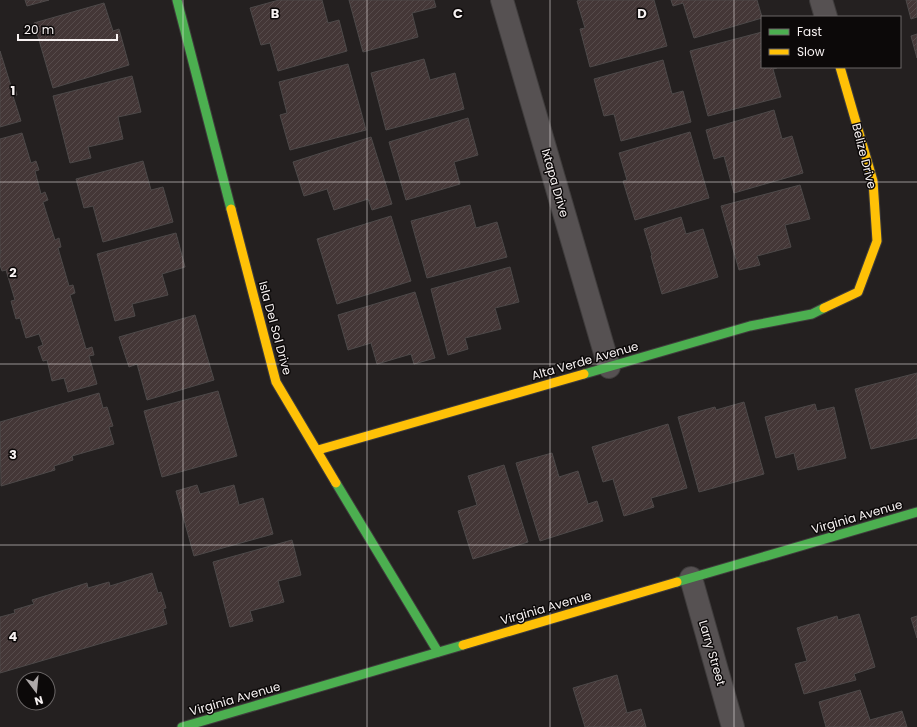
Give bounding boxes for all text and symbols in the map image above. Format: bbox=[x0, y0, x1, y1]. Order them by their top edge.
text: B bbox=[271, 4, 280, 23]
text: C bbox=[453, 4, 463, 23]
text: D bbox=[637, 4, 647, 23]
scale bar bbox=[18, 16, 117, 42]
legend bbox=[761, 16, 901, 68]
text: 20 m bbox=[24, 21, 54, 38]
text: Fast bbox=[797, 23, 822, 40]
text: Slow bbox=[797, 43, 825, 60]
text: 1 bbox=[11, 81, 15, 100]
street label: Belize Drive bbox=[848, 121, 881, 190]
street label: Ixtapa Drive bbox=[538, 147, 573, 219]
text: 2 bbox=[9, 263, 17, 282]
street label: Isla Del Sol Drive bbox=[255, 279, 296, 377]
street label: Alta Verde Avenue bbox=[529, 337, 640, 384]
text: 3 bbox=[9, 445, 17, 464]
street label: Virginia Avenue bbox=[810, 495, 904, 538]
street label: Virginia Avenue bbox=[499, 586, 593, 629]
street label: Larry Street bbox=[695, 618, 730, 688]
text: 4 bbox=[9, 627, 18, 646]
north arrow bbox=[16, 671, 56, 711]
street label: Virginia Avenue bbox=[188, 677, 282, 720]
text: N bbox=[33, 692, 45, 709]

